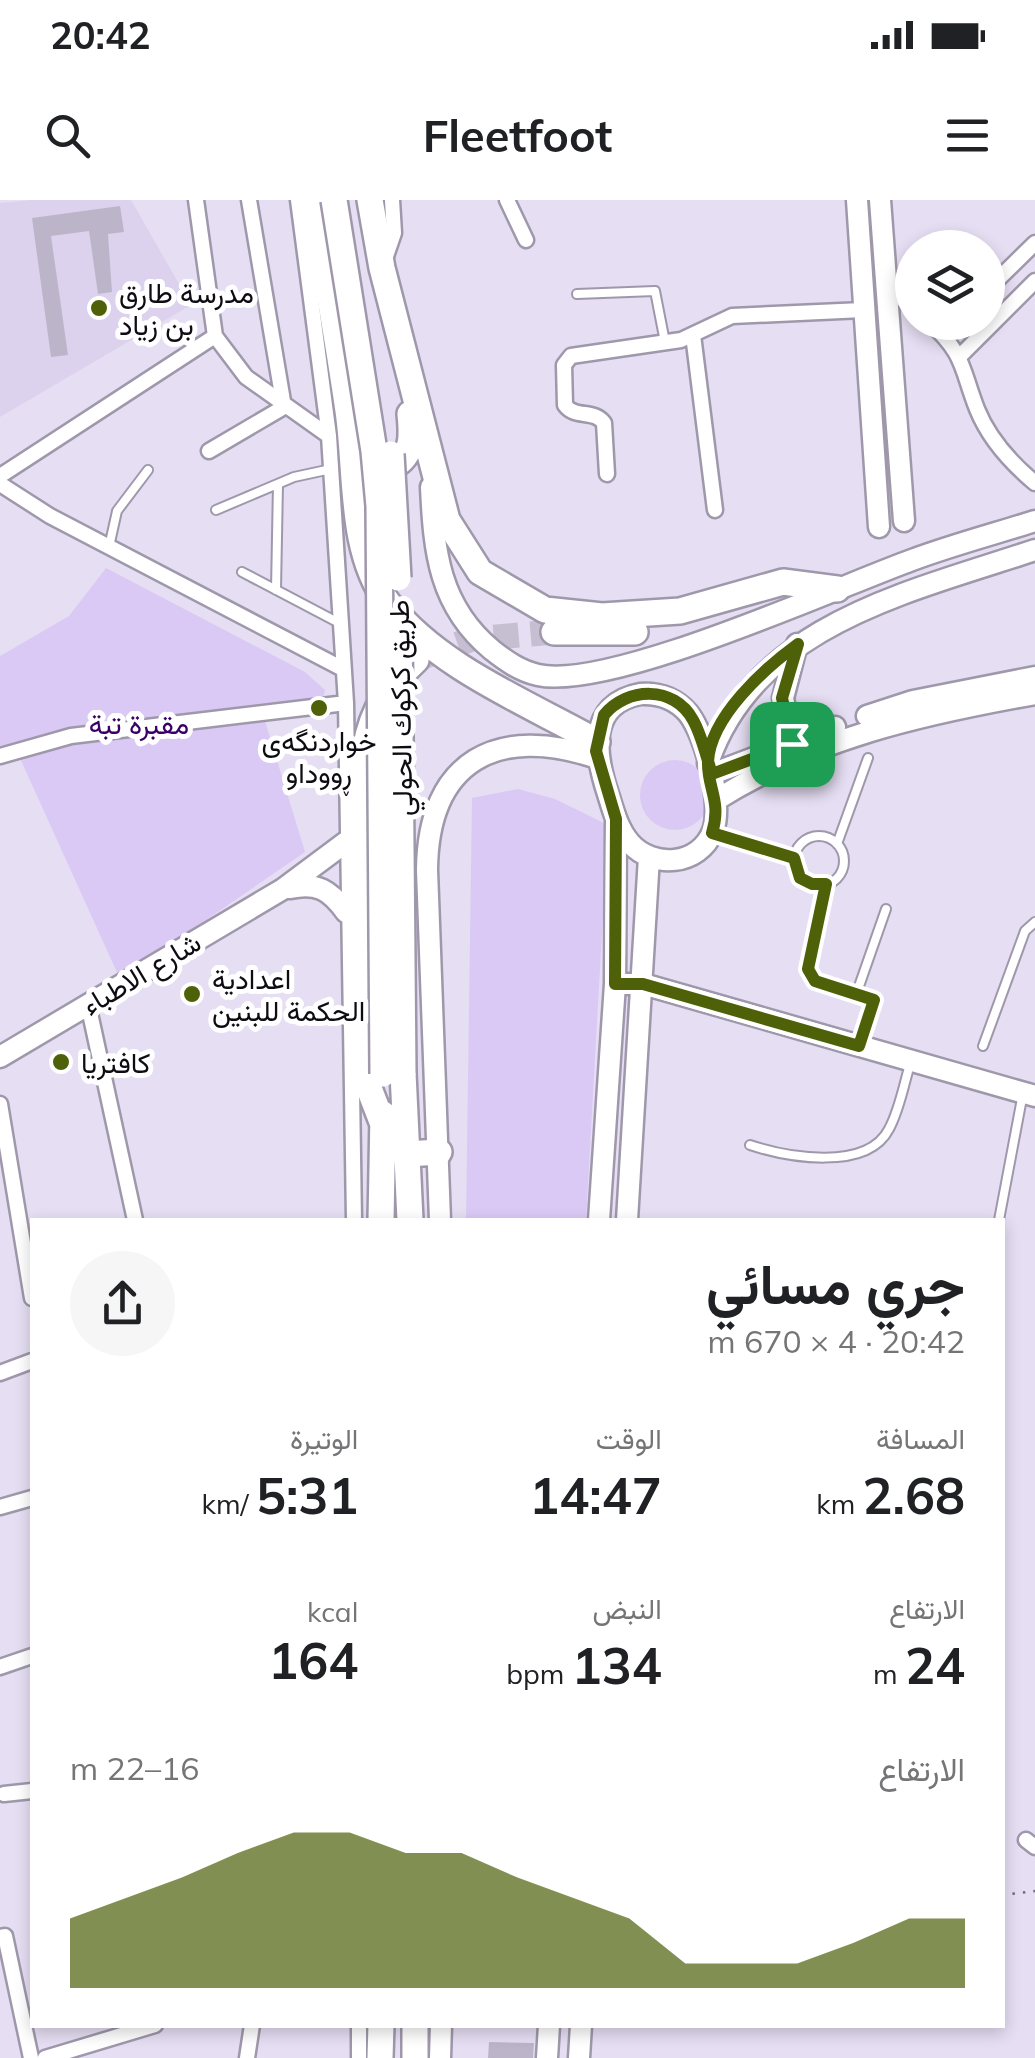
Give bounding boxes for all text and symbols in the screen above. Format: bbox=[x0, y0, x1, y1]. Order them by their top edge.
text: 20:42 bbox=[50, 11, 151, 59]
text: Fleetfoot bbox=[423, 107, 612, 163]
icon: search bbox=[40, 108, 95, 163]
icon: menu bbox=[940, 108, 995, 163]
map controls bbox=[895, 230, 1005, 340]
button: layers bbox=[895, 230, 1005, 340]
place label: مدرسة طارق بن زياد bbox=[119, 275, 254, 343]
marker: مدرسة طارق بن زياد bbox=[88, 297, 110, 319]
street label: طريق كركوك الحولي bbox=[381, 599, 425, 817]
marker: خواردنگەی ڕووداو bbox=[308, 697, 330, 719]
pin bbox=[750, 702, 835, 787]
park label: مقبرة تبة bbox=[89, 706, 189, 742]
icon: arrive bbox=[765, 717, 820, 772]
place label: خواردنگەی ڕووداو bbox=[261, 723, 377, 796]
street label: شارع الاطباء bbox=[75, 924, 208, 1024]
place label: اعدادية الحكمة للبنين bbox=[212, 961, 365, 1028]
marker: اعدادية الحكمة للبنين bbox=[181, 983, 203, 1005]
place label: کافتریا bbox=[81, 1045, 150, 1081]
marker: کافتریا bbox=[50, 1051, 72, 1073]
text: جري مسائي bbox=[706, 1249, 965, 1318]
button: share bbox=[70, 1251, 175, 1356]
text: 20:42 · 4 × 670 m bbox=[708, 1321, 965, 1361]
text: الوتيرة bbox=[290, 1421, 358, 1456]
text: الوقت bbox=[596, 1421, 662, 1456]
text: المسافة bbox=[876, 1421, 965, 1456]
text: 5:31 bbox=[256, 1464, 358, 1527]
text: 14:47 bbox=[529, 1464, 662, 1527]
text: 2.68 bbox=[863, 1464, 965, 1527]
text: /km bbox=[202, 1486, 256, 1521]
text: km bbox=[816, 1486, 863, 1521]
text: النبض bbox=[592, 1591, 662, 1626]
text: الارتفاع bbox=[889, 1591, 965, 1626]
text: kcal bbox=[307, 1594, 358, 1629]
text: 164 bbox=[268, 1629, 358, 1692]
text: 134 bbox=[572, 1634, 662, 1697]
text: 24 bbox=[905, 1634, 965, 1697]
text: bpm bbox=[506, 1656, 572, 1691]
text: m bbox=[873, 1656, 905, 1691]
text: 16–22 m bbox=[70, 1748, 199, 1788]
text: الارتفاع bbox=[878, 1749, 965, 1789]

